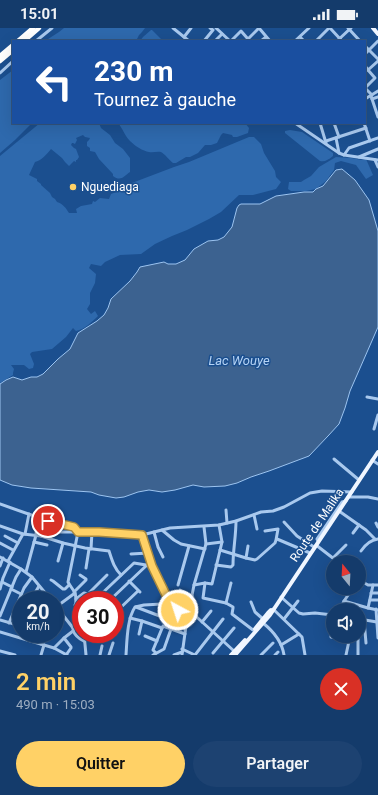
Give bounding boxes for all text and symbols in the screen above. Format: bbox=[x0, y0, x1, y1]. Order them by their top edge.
text: 15:01 bbox=[20, 5, 59, 23]
text: 230 m bbox=[94, 55, 173, 88]
icon: left bbox=[28, 56, 80, 108]
text: Tournez à gauche bbox=[94, 89, 236, 110]
place label: Nguediaga bbox=[81, 180, 139, 194]
marker: Nguediaga bbox=[68, 182, 78, 192]
water label: Lac Wouye bbox=[208, 353, 270, 368]
street label: Route de Malika bbox=[287, 486, 347, 564]
pin bbox=[31, 504, 65, 538]
icon: arrive bbox=[37, 510, 59, 532]
north arrow bbox=[326, 555, 366, 595]
map controls bbox=[326, 555, 366, 643]
position arrow bbox=[157, 589, 199, 631]
speed limit sign: 30 bbox=[72, 591, 124, 643]
text: 20 bbox=[27, 600, 49, 624]
button: sound bbox=[326, 603, 366, 643]
text: km/h bbox=[26, 621, 50, 632]
text: 2 min bbox=[16, 668, 76, 696]
button: close bbox=[320, 668, 362, 710]
text: 490 m · 15:03 bbox=[16, 697, 95, 712]
button: Quitter bbox=[16, 741, 185, 787]
button: Partager bbox=[193, 741, 362, 787]

